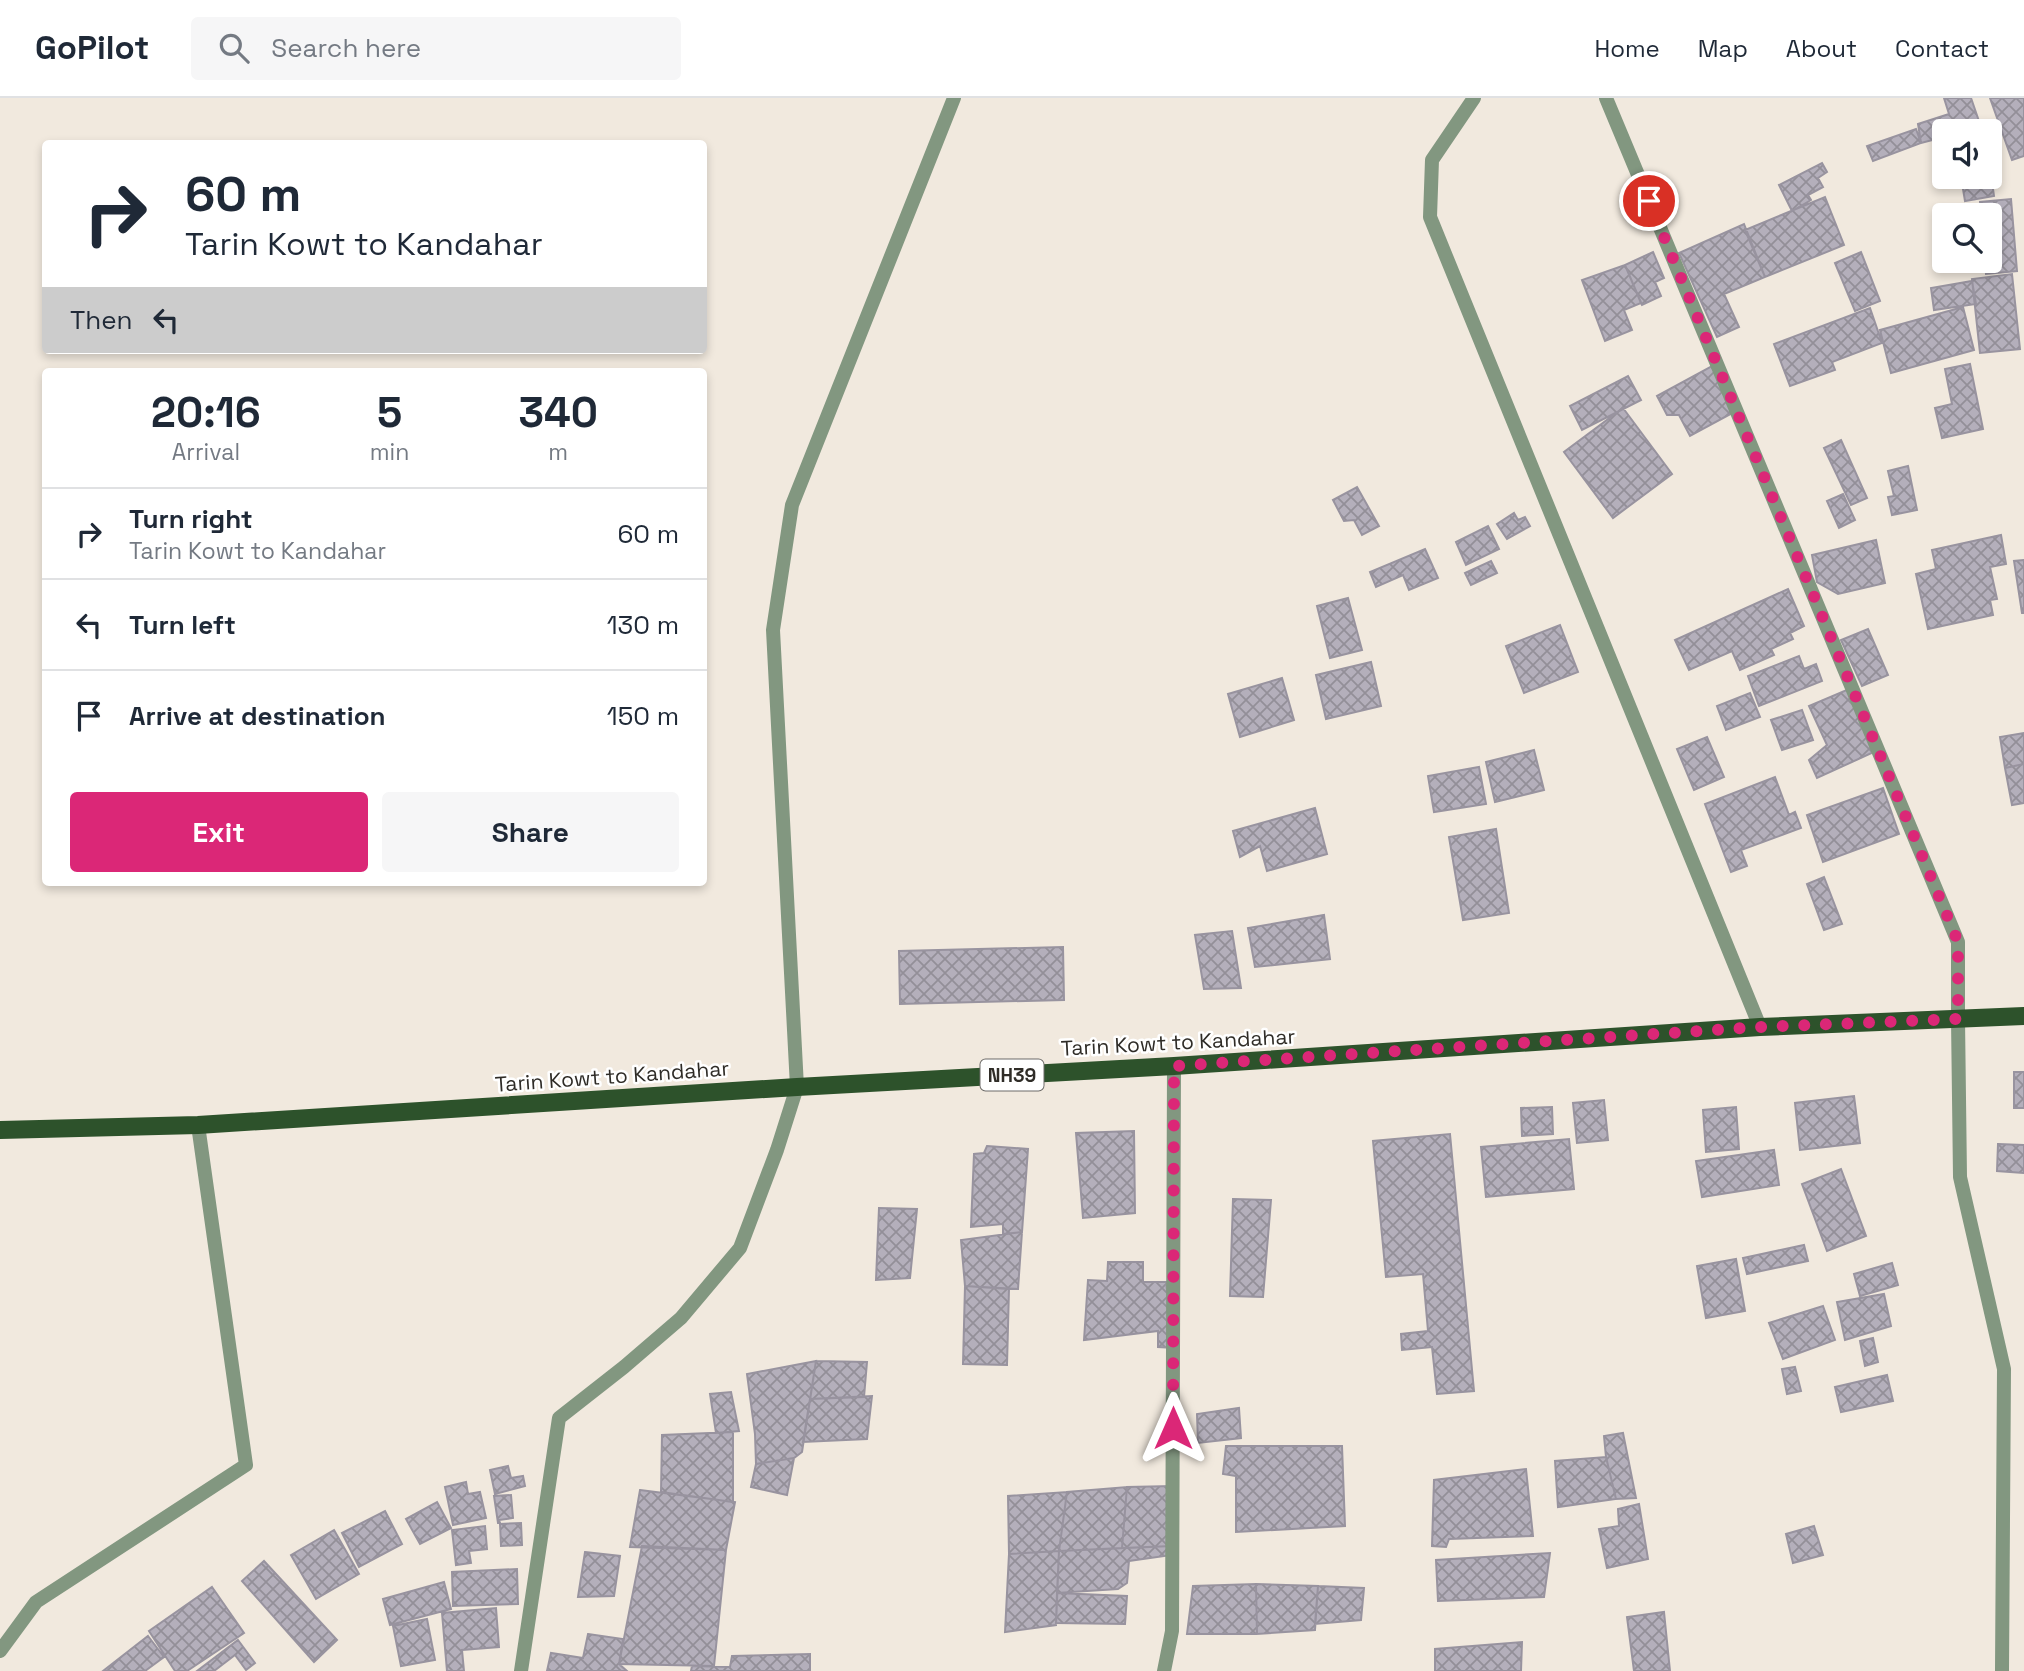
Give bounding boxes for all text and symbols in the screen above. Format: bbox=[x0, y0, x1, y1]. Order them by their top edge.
search box bbox=[191, 17, 681, 80]
text: GoPilot bbox=[35, 27, 149, 69]
icon: search bbox=[215, 29, 253, 67]
text: Search here bbox=[271, 31, 421, 65]
text: Home bbox=[1594, 33, 1660, 64]
text: Map bbox=[1698, 33, 1748, 64]
text: About bbox=[1786, 33, 1857, 64]
text: Contact bbox=[1895, 33, 1989, 64]
map controls bbox=[1932, 119, 2002, 273]
button: sound bbox=[1932, 119, 2002, 189]
text: 60 m bbox=[185, 163, 301, 225]
icon: right bbox=[70, 168, 161, 259]
pin bbox=[1619, 171, 1679, 231]
icon: arrive bbox=[1630, 182, 1668, 220]
button: search bbox=[1932, 203, 2002, 273]
text: Tarin Kowt to Kandahar bbox=[185, 224, 543, 264]
icon: left bbox=[147, 301, 185, 339]
text: Then bbox=[70, 303, 133, 337]
text: 20:16 bbox=[151, 386, 261, 439]
text: 5 bbox=[377, 386, 402, 439]
text: 340 bbox=[518, 386, 598, 439]
text: Arrival bbox=[172, 437, 240, 467]
text: min bbox=[370, 437, 409, 467]
text: m bbox=[548, 437, 568, 467]
text: Turn right bbox=[129, 502, 253, 536]
icon: right bbox=[70, 515, 108, 553]
text: 60 m bbox=[617, 517, 679, 551]
text: Tarin Kowt to Kandahar bbox=[129, 536, 386, 566]
icon: left bbox=[70, 606, 108, 644]
text: Turn left bbox=[129, 608, 236, 642]
text: 130 m bbox=[607, 608, 679, 642]
icon: arrive bbox=[70, 697, 108, 735]
text: Arrive at destination bbox=[129, 699, 386, 733]
text: 150 m bbox=[607, 699, 679, 733]
button: Exit bbox=[70, 792, 368, 872]
button: Share bbox=[382, 792, 679, 872]
street label: Tarin Kowt to Kandahar bbox=[1060, 1022, 1296, 1062]
street label: Tarin Kowt to Kandahar bbox=[494, 1054, 730, 1098]
road number: NH39 bbox=[981, 1060, 1044, 1091]
position arrow bbox=[1136, 1391, 1210, 1465]

